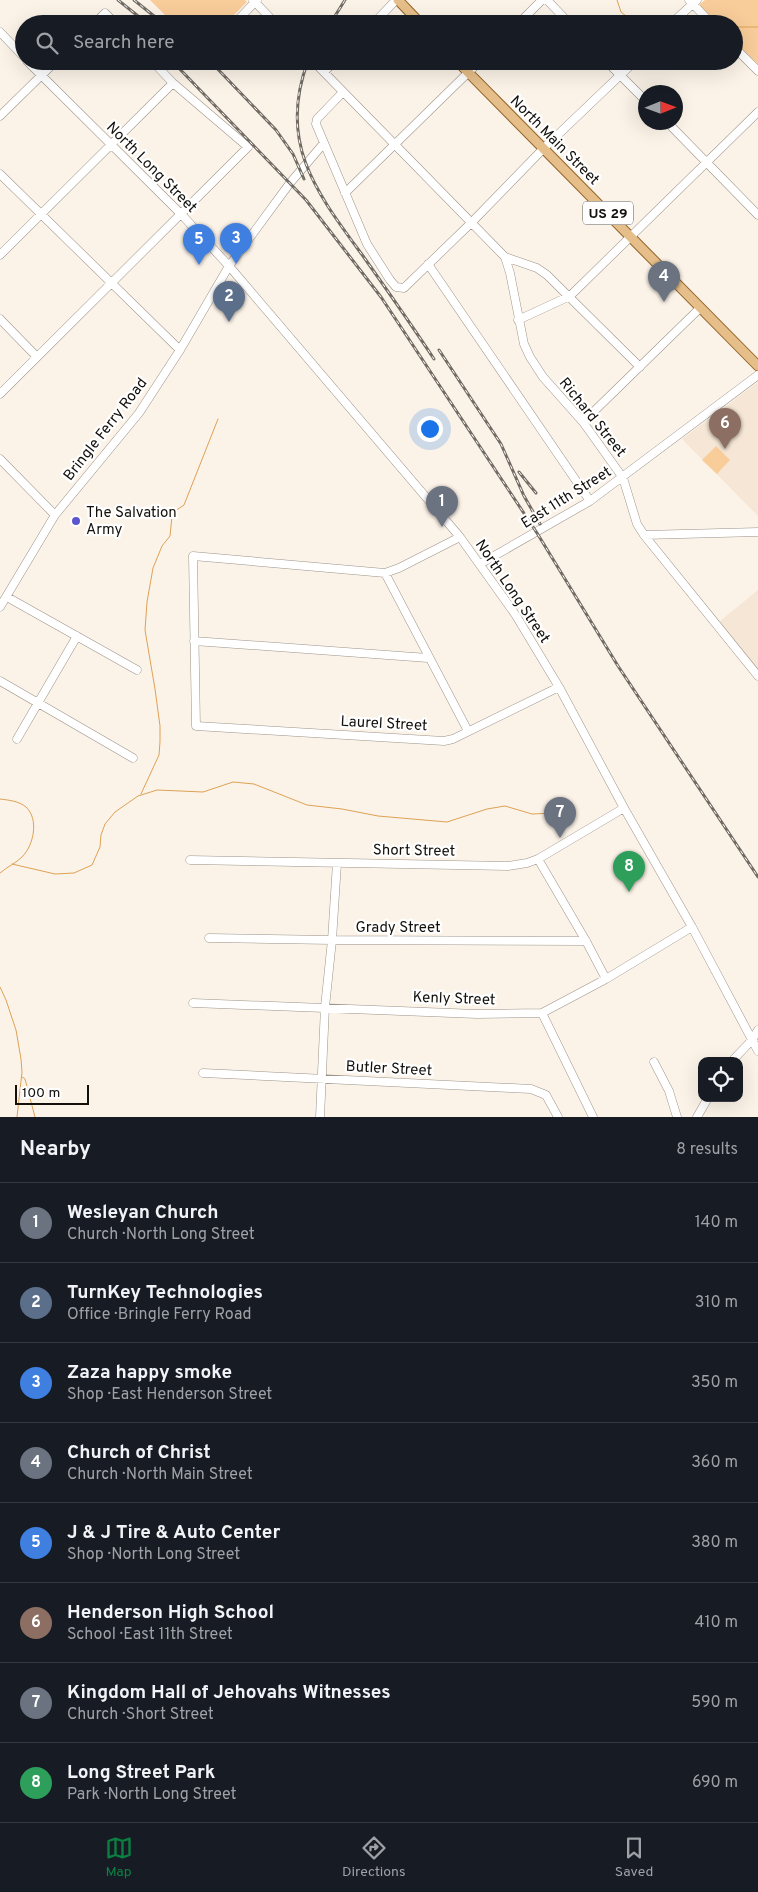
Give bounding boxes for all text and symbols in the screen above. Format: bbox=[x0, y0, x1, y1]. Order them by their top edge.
search box bbox=[15, 15, 743, 70]
icon: search bbox=[33, 29, 61, 57]
text: Search here bbox=[73, 31, 175, 55]
north arrow bbox=[638, 85, 683, 130]
street label: North Main Street bbox=[505, 92, 603, 190]
street label: North Long Street bbox=[101, 119, 200, 218]
road number: US 29 bbox=[583, 202, 633, 224]
pin: 3 bbox=[220, 223, 252, 264]
pin: 5 bbox=[183, 224, 215, 265]
pin: 4 bbox=[648, 261, 680, 302]
pin: 2 bbox=[213, 281, 245, 322]
street label: Richard Street bbox=[554, 374, 630, 461]
street label: Bringle Ferry Road bbox=[60, 375, 152, 485]
pin: 6 bbox=[709, 408, 741, 449]
your location bbox=[417, 416, 443, 442]
street label: East 11th Street bbox=[518, 463, 615, 534]
pin: 1 bbox=[426, 486, 458, 527]
place label: The Salvation Army bbox=[86, 504, 177, 540]
marker: The Salvation Army bbox=[70, 515, 82, 527]
street label: North Long Street bbox=[470, 536, 553, 647]
street label: Laurel Street bbox=[340, 713, 428, 736]
pin: 7 bbox=[544, 797, 576, 838]
street label: Short Street bbox=[373, 841, 455, 862]
pin: 8 bbox=[613, 851, 645, 892]
street label: Grady Street bbox=[355, 919, 441, 938]
street label: Kenly Street bbox=[412, 989, 496, 1010]
map controls bbox=[698, 1057, 743, 1102]
button: locate bbox=[698, 1057, 743, 1102]
street label: Butler Street bbox=[345, 1058, 433, 1081]
scale bar bbox=[15, 1082, 89, 1105]
text: 100 m bbox=[22, 1085, 60, 1102]
text: Nearby bbox=[20, 1136, 91, 1163]
text: 8 results bbox=[676, 1140, 738, 1160]
text: Wesleyan Church bbox=[67, 1201, 218, 1225]
text: 1 bbox=[33, 1213, 39, 1233]
text: 140 m bbox=[695, 1213, 738, 1233]
text: Church · North Long Street bbox=[67, 1225, 255, 1245]
text: TurnKey Technologies bbox=[67, 1281, 263, 1305]
text: 2 bbox=[31, 1293, 41, 1313]
text: 310 m bbox=[695, 1293, 738, 1313]
text: Office · Bringle Ferry Road bbox=[67, 1305, 252, 1325]
text: Zaza happy smoke bbox=[67, 1361, 232, 1385]
text: 3 bbox=[31, 1373, 41, 1393]
text: 350 m bbox=[691, 1373, 738, 1393]
text: Shop · East Henderson Street bbox=[67, 1385, 272, 1405]
text: Church of Christ bbox=[67, 1441, 211, 1465]
text: 4 bbox=[31, 1453, 41, 1473]
text: 360 m bbox=[691, 1453, 738, 1473]
text: Church · North Main Street bbox=[67, 1465, 253, 1485]
text: J & J Tire & Auto Center bbox=[67, 1521, 280, 1545]
text: 5 bbox=[31, 1533, 41, 1553]
text: 380 m bbox=[691, 1533, 738, 1553]
text: Shop · North Long Street bbox=[67, 1545, 240, 1565]
text: Henderson High School bbox=[67, 1601, 274, 1625]
text: 6 bbox=[31, 1613, 41, 1633]
text: 410 m bbox=[695, 1613, 738, 1633]
text: School · East 11th Street bbox=[67, 1625, 233, 1645]
text: Kingdom Hall of Jehovahs Witnesses bbox=[67, 1681, 391, 1705]
text: 7 bbox=[32, 1693, 40, 1713]
text: 590 m bbox=[691, 1693, 738, 1713]
text: Church · Short Street bbox=[67, 1705, 214, 1725]
text: Long Street Park bbox=[67, 1761, 215, 1785]
text: 8 bbox=[31, 1773, 41, 1793]
text: 690 m bbox=[692, 1773, 738, 1793]
text: Park · North Long Street bbox=[67, 1785, 237, 1805]
tab: Map bbox=[105, 1834, 133, 1881]
tab: Directions bbox=[342, 1834, 406, 1881]
tab: Saved bbox=[615, 1834, 653, 1881]

